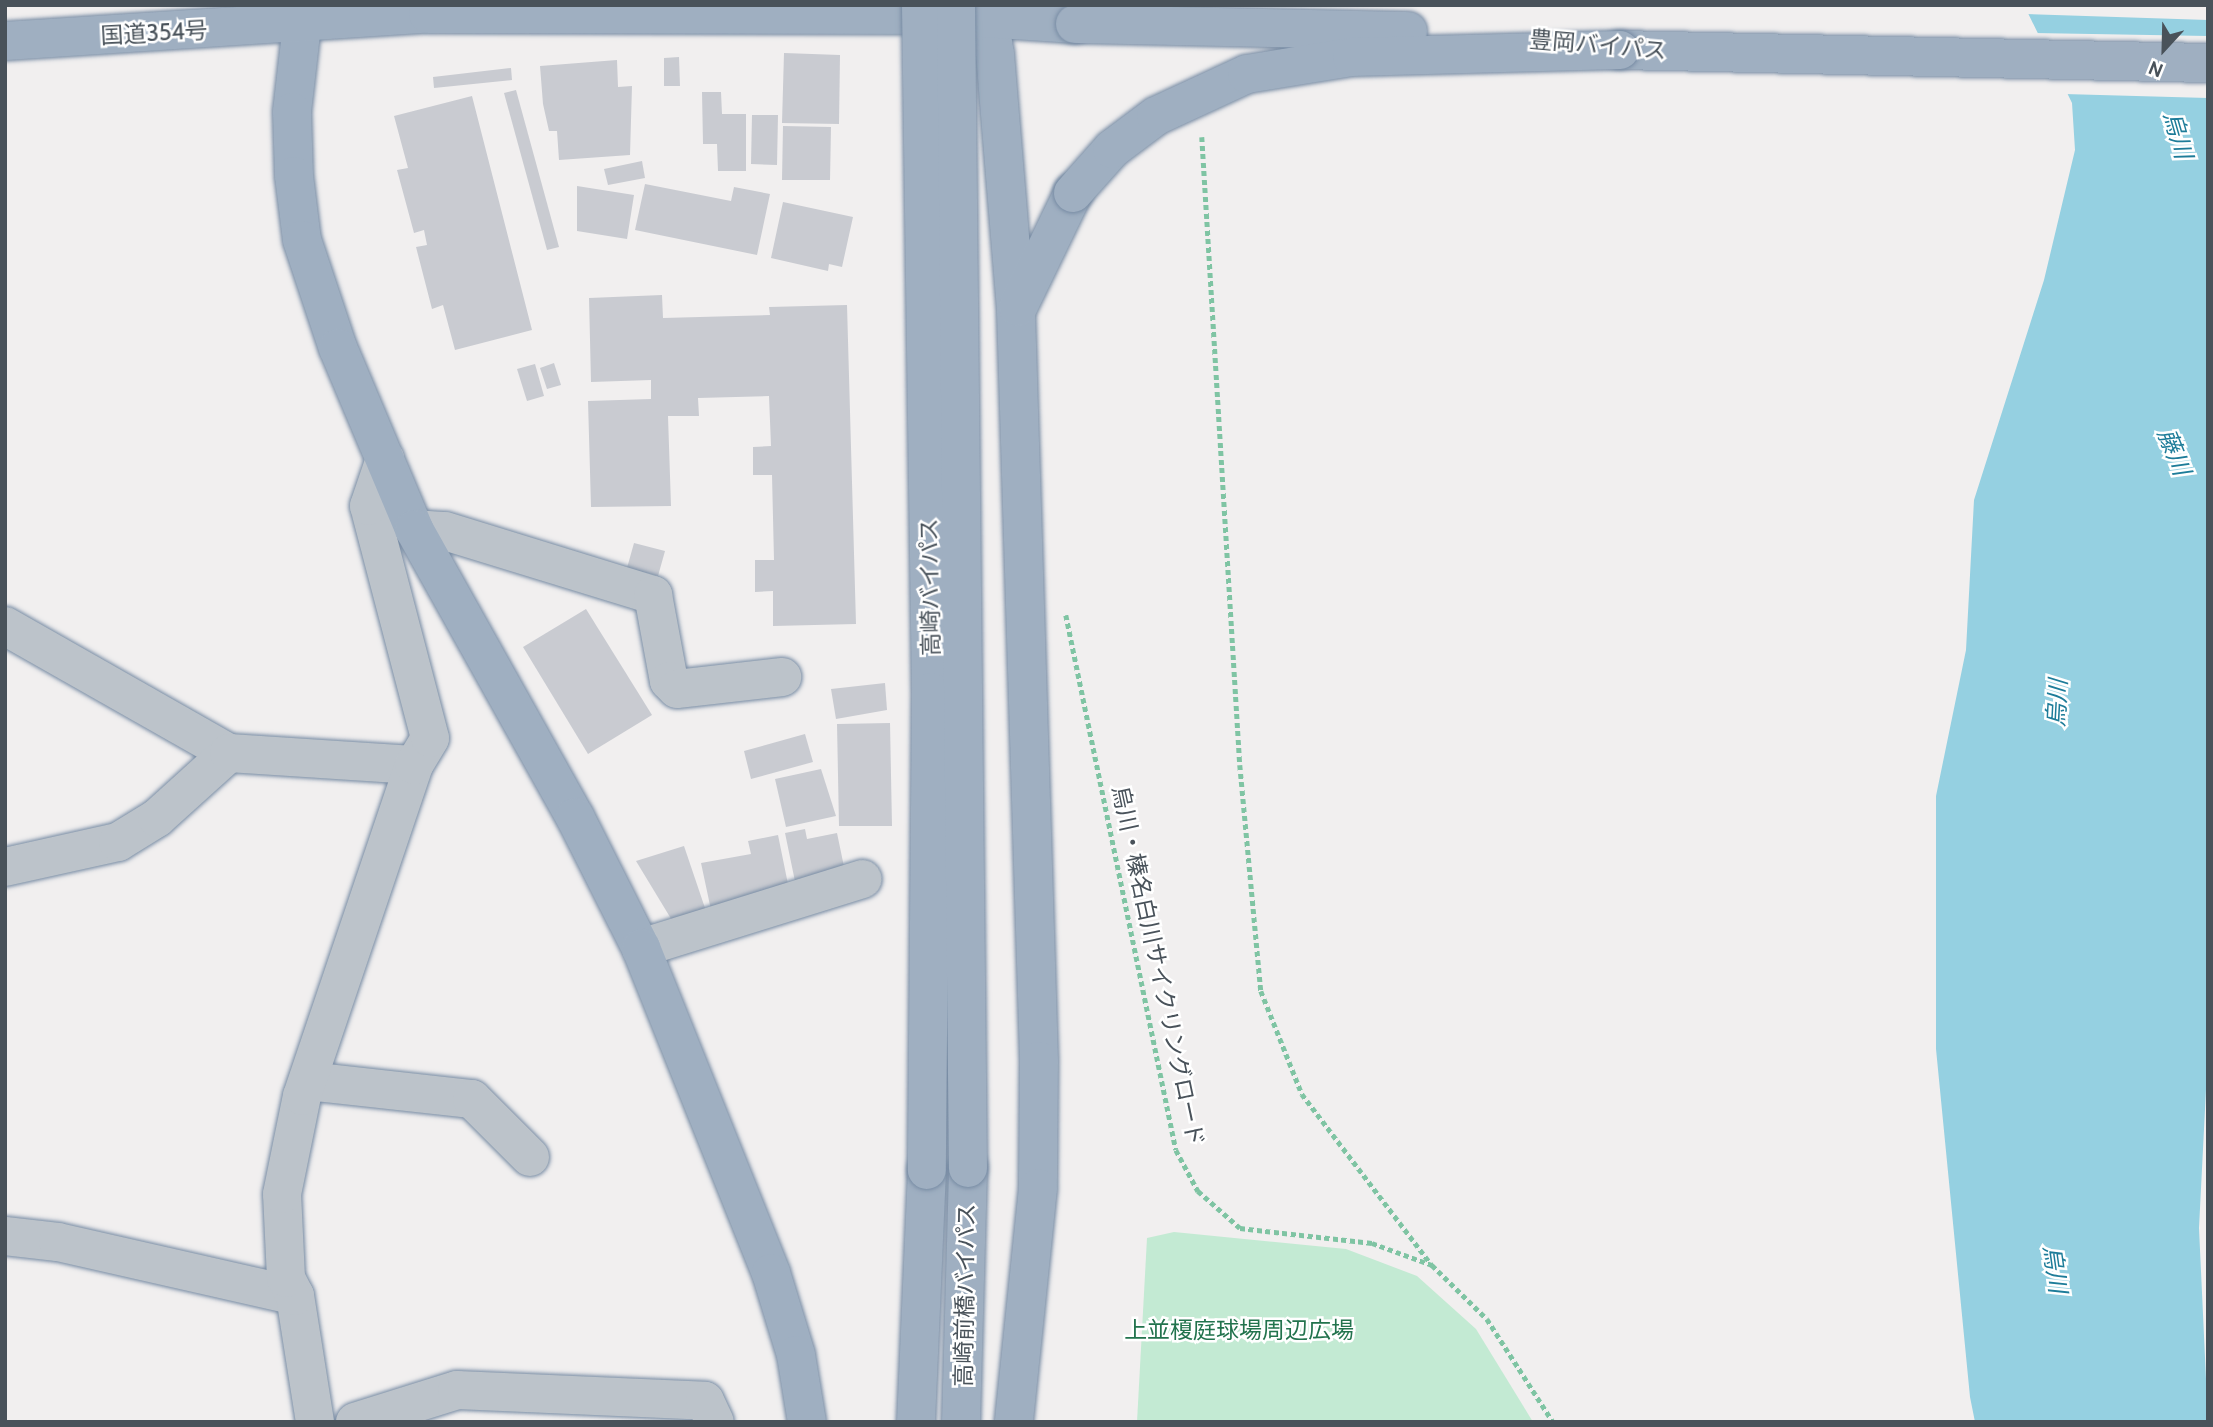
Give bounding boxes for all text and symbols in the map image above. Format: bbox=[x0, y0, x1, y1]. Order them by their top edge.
north arrow bbox=[2129, 14, 2199, 84]
street label: 国道354号 bbox=[100, 16, 208, 50]
street label: 豊岡バイパス bbox=[1528, 25, 1668, 65]
text: N bbox=[2145, 56, 2166, 82]
water label: 烏川 bbox=[2158, 108, 2198, 162]
water label: 藤川 bbox=[2152, 424, 2196, 480]
street label: 高崎バイパス bbox=[915, 518, 945, 656]
water label: 烏川 bbox=[2041, 678, 2073, 728]
street label: 烏川・榛名白川サイクリングロード bbox=[1106, 783, 1210, 1149]
street label: 高崎前橋バイパス bbox=[950, 1203, 980, 1387]
water label: 烏川 bbox=[2037, 1243, 2073, 1295]
park label: 上並榎庭球場周辺広場 bbox=[1124, 1316, 1354, 1344]

